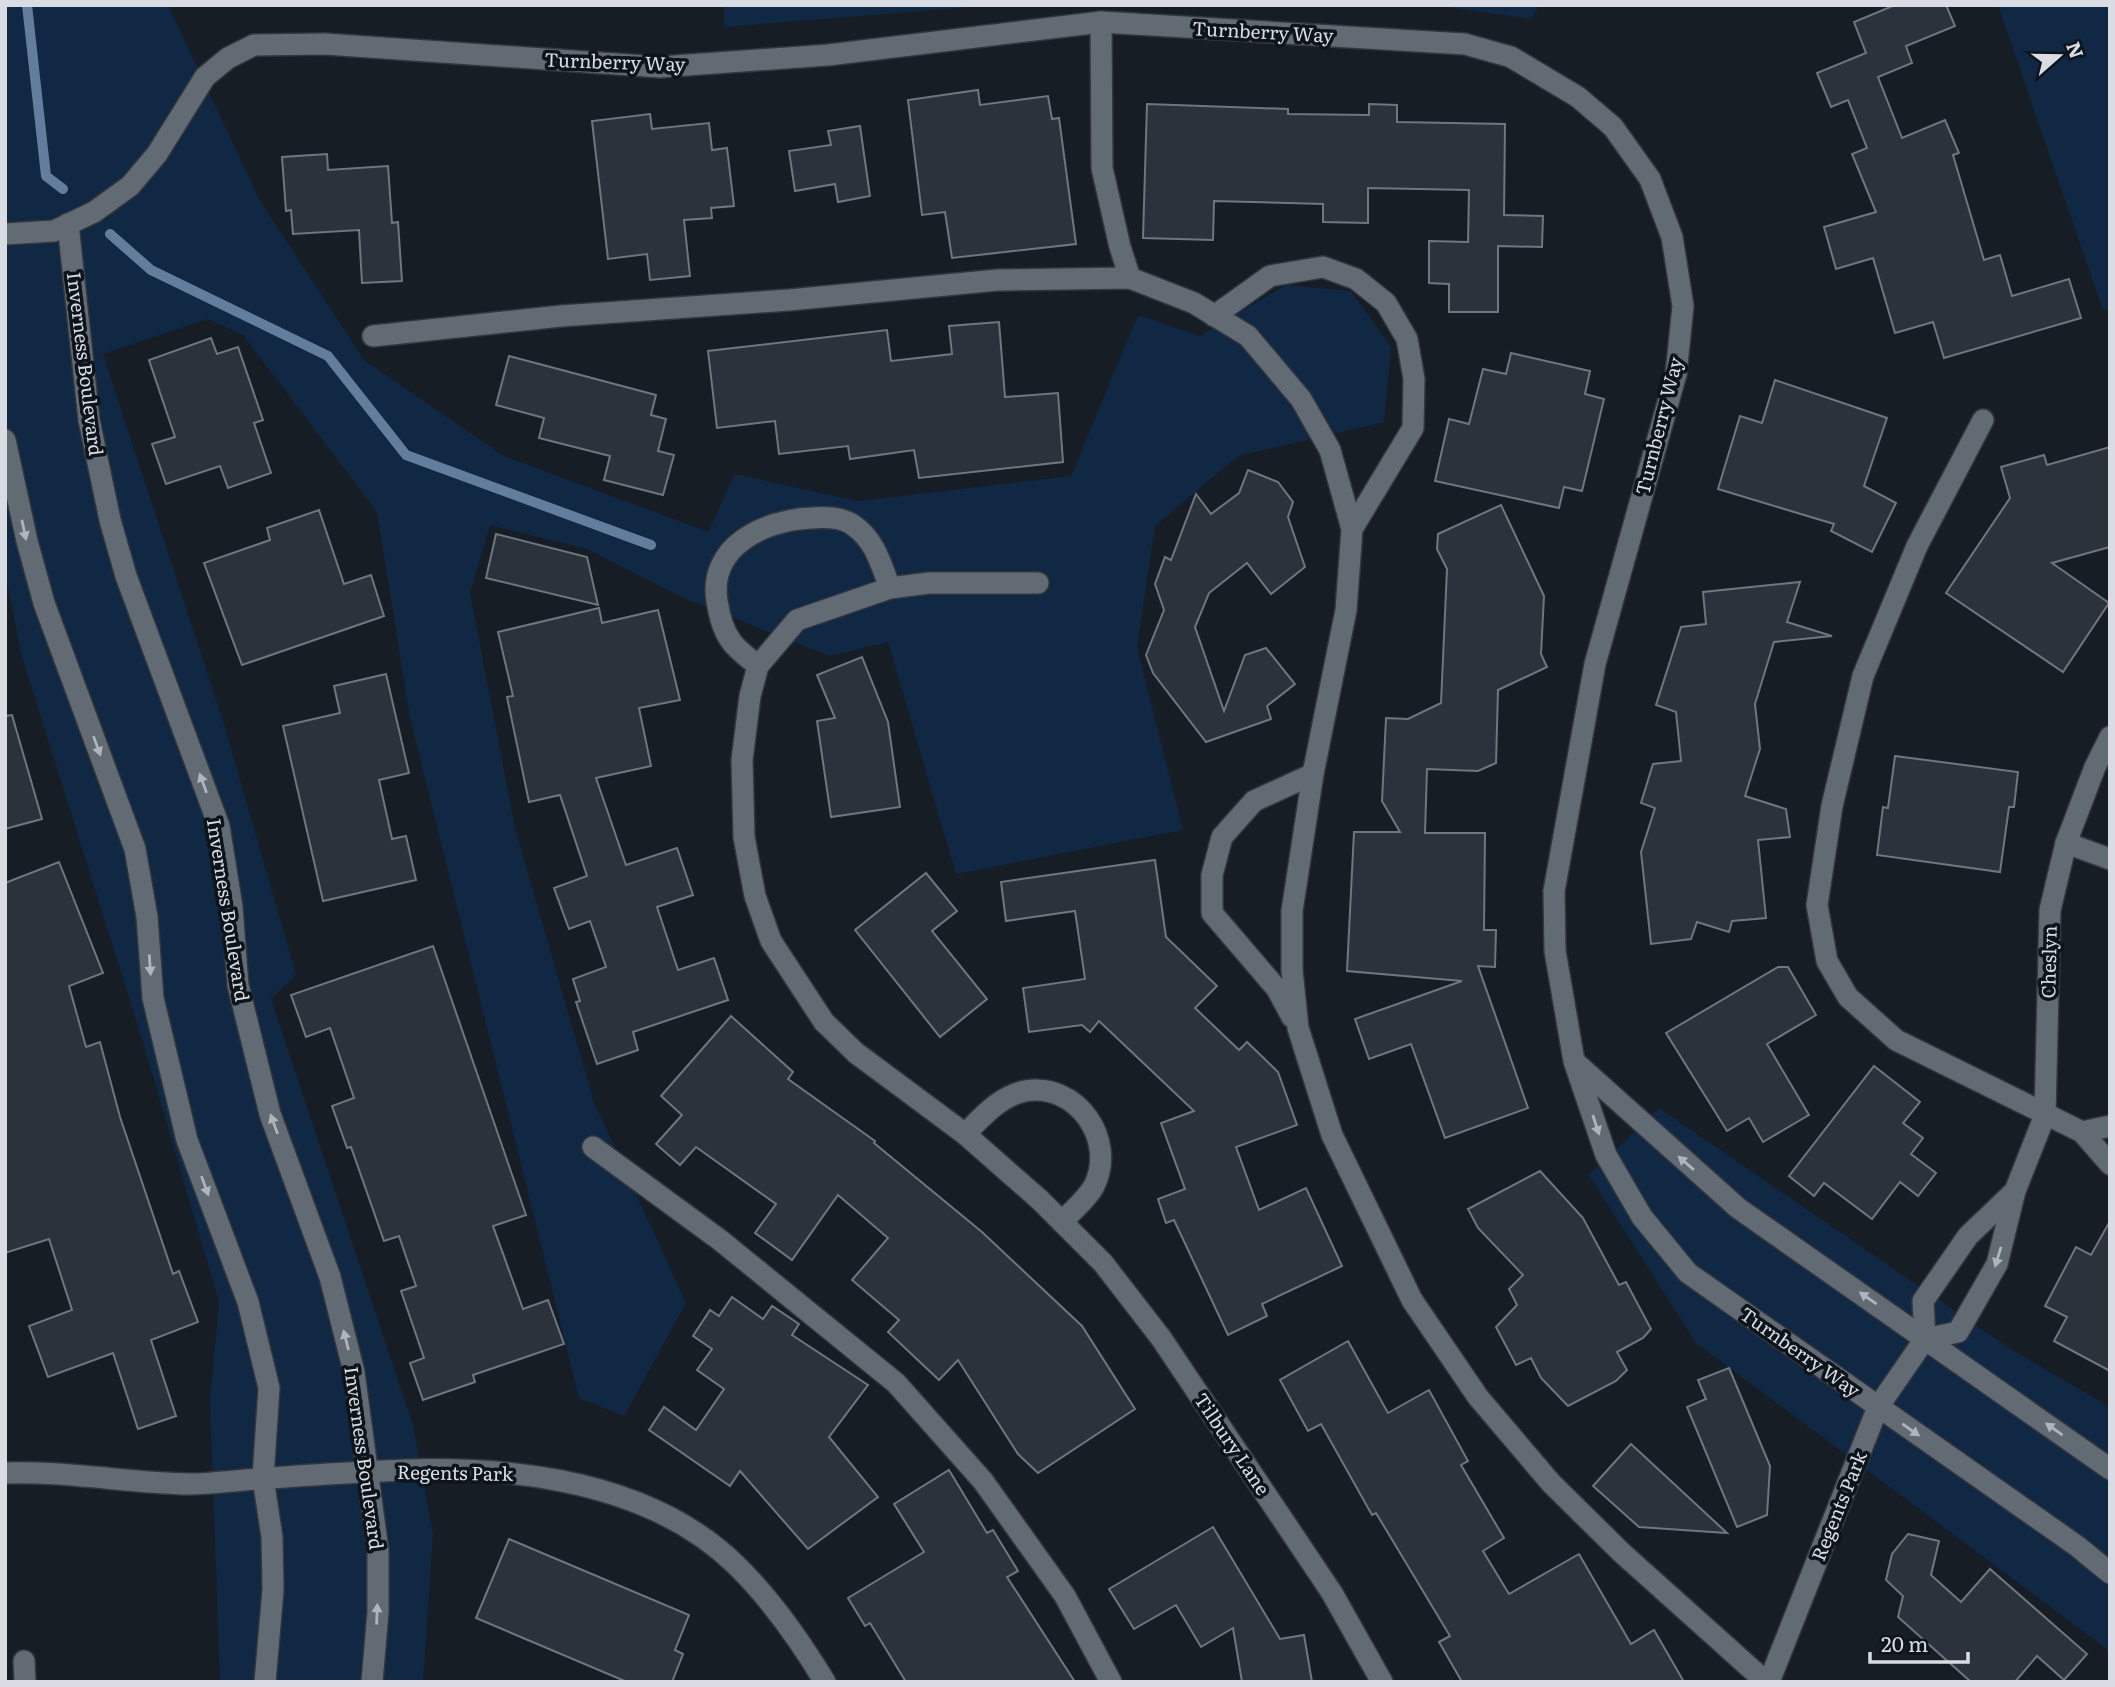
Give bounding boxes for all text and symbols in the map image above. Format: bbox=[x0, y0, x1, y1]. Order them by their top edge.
street label: Turnberry Way bbox=[1192, 13, 1334, 49]
north arrow bbox=[2024, 21, 2094, 91]
text: N bbox=[2060, 38, 2092, 62]
street label: Turnberry Way bbox=[544, 45, 686, 77]
street label: Inverness Boulevard bbox=[61, 270, 111, 458]
street label: Turnberry Way bbox=[1627, 354, 1689, 498]
one-way arrow bbox=[19, 519, 30, 541]
one-way arrow bbox=[92, 735, 103, 756]
one-way arrow bbox=[197, 773, 208, 794]
street label: Inverness Boulevard bbox=[201, 816, 257, 1004]
street label: Cheslyn bbox=[2033, 925, 2063, 999]
one-way arrow bbox=[145, 955, 156, 977]
one-way arrow bbox=[268, 1114, 279, 1135]
one-way arrow bbox=[1591, 1115, 1602, 1136]
one-way arrow bbox=[1677, 1156, 1694, 1171]
one-way arrow bbox=[199, 1175, 210, 1196]
one-way arrow bbox=[1992, 1247, 2003, 1268]
one-way arrow bbox=[1859, 1291, 1877, 1305]
street label: Turnberry Way bbox=[1735, 1299, 1866, 1403]
one-way arrow bbox=[340, 1329, 351, 1351]
street label: Inverness Boulevard bbox=[338, 1364, 392, 1552]
street label: Tilbury Lane bbox=[1188, 1387, 1278, 1500]
one-way arrow bbox=[2045, 1422, 2063, 1436]
one-way arrow bbox=[1902, 1423, 1920, 1437]
street label: Regents Park bbox=[1803, 1446, 1873, 1565]
street label: Regents Park bbox=[397, 1457, 514, 1487]
one-way arrow bbox=[372, 1603, 383, 1625]
scale bar bbox=[1870, 1620, 1968, 1664]
text: 20 m bbox=[1881, 1627, 1928, 1658]

